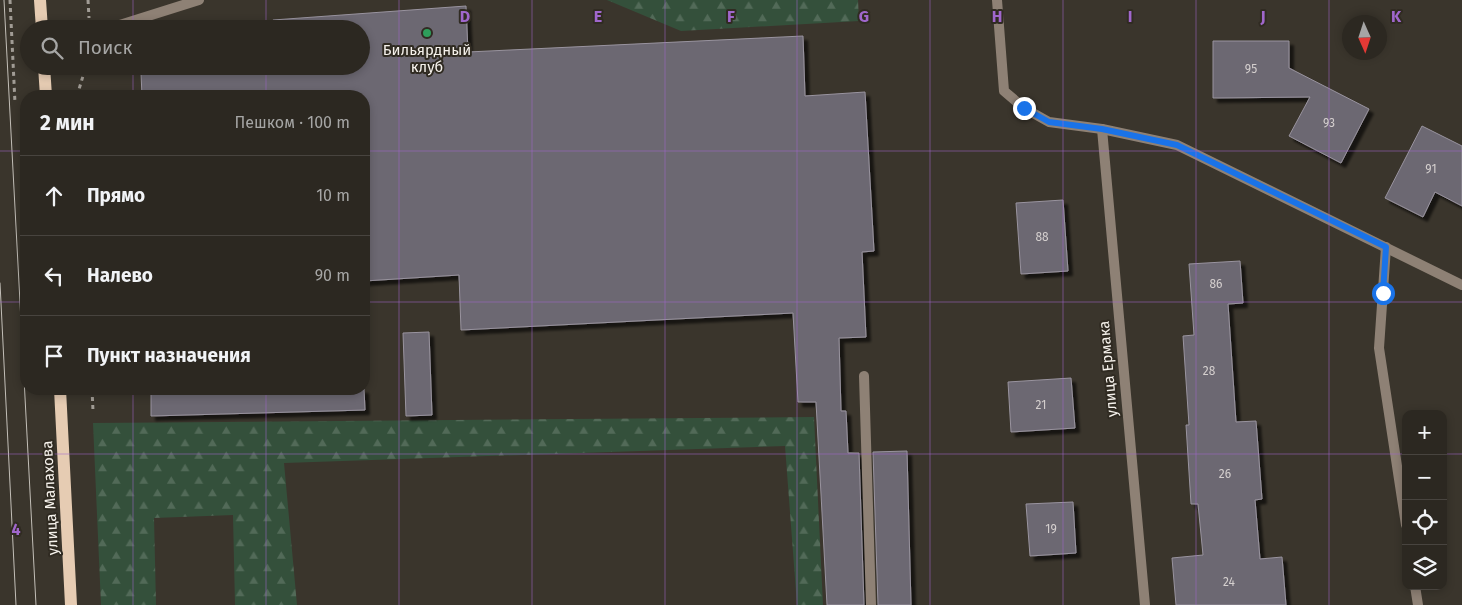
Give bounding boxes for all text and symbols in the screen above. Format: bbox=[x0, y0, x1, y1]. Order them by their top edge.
text: D bbox=[460, 7, 470, 26]
text: E bbox=[594, 7, 602, 26]
text: F bbox=[727, 7, 735, 26]
text: G bbox=[859, 7, 869, 26]
text: H bbox=[992, 7, 1002, 26]
text: I bbox=[1128, 7, 1132, 26]
text: J bbox=[1259, 7, 1266, 26]
text: K bbox=[1391, 7, 1402, 26]
north arrow bbox=[1342, 15, 1387, 60]
search box bbox=[20, 20, 370, 75]
marker: Бильярдный клуб bbox=[421, 27, 433, 39]
icon: search bbox=[38, 34, 66, 62]
text: Поиск bbox=[78, 36, 132, 59]
place label: Бильярдный клуб bbox=[383, 41, 471, 76]
house number: 95 bbox=[1245, 62, 1257, 76]
route end bbox=[1013, 97, 1036, 120]
text: 2 мин bbox=[40, 110, 95, 136]
text: Пешком · 100 m bbox=[234, 113, 350, 132]
house number: 93 bbox=[1323, 116, 1335, 130]
house number: 91 bbox=[1425, 162, 1437, 176]
icon: ahead bbox=[40, 182, 68, 210]
text: Прямо bbox=[87, 184, 145, 207]
text: 10 m bbox=[316, 186, 350, 205]
house number: 88 bbox=[1035, 230, 1049, 244]
icon: left bbox=[40, 262, 68, 290]
text: Налево bbox=[87, 264, 153, 287]
text: 90 m bbox=[315, 266, 350, 285]
house number: 86 bbox=[1209, 277, 1223, 291]
route start bbox=[1372, 282, 1395, 305]
street label: улица Ермака bbox=[1095, 320, 1121, 418]
icon: arrive bbox=[40, 342, 68, 370]
text: Пункт назначения bbox=[87, 344, 251, 367]
house number: 28 bbox=[1203, 364, 1216, 378]
house number: 21 bbox=[1036, 398, 1046, 412]
map controls bbox=[1402, 410, 1447, 590]
button: + bbox=[1402, 410, 1447, 455]
street label: улица Малахова bbox=[38, 440, 62, 556]
button: − bbox=[1402, 455, 1447, 500]
house number: 26 bbox=[1219, 467, 1231, 481]
button: locate bbox=[1402, 500, 1447, 545]
text: 4 bbox=[11, 520, 21, 539]
house number: 19 bbox=[1045, 522, 1057, 536]
button: layers bbox=[1402, 545, 1447, 590]
house number: 24 bbox=[1223, 575, 1236, 589]

